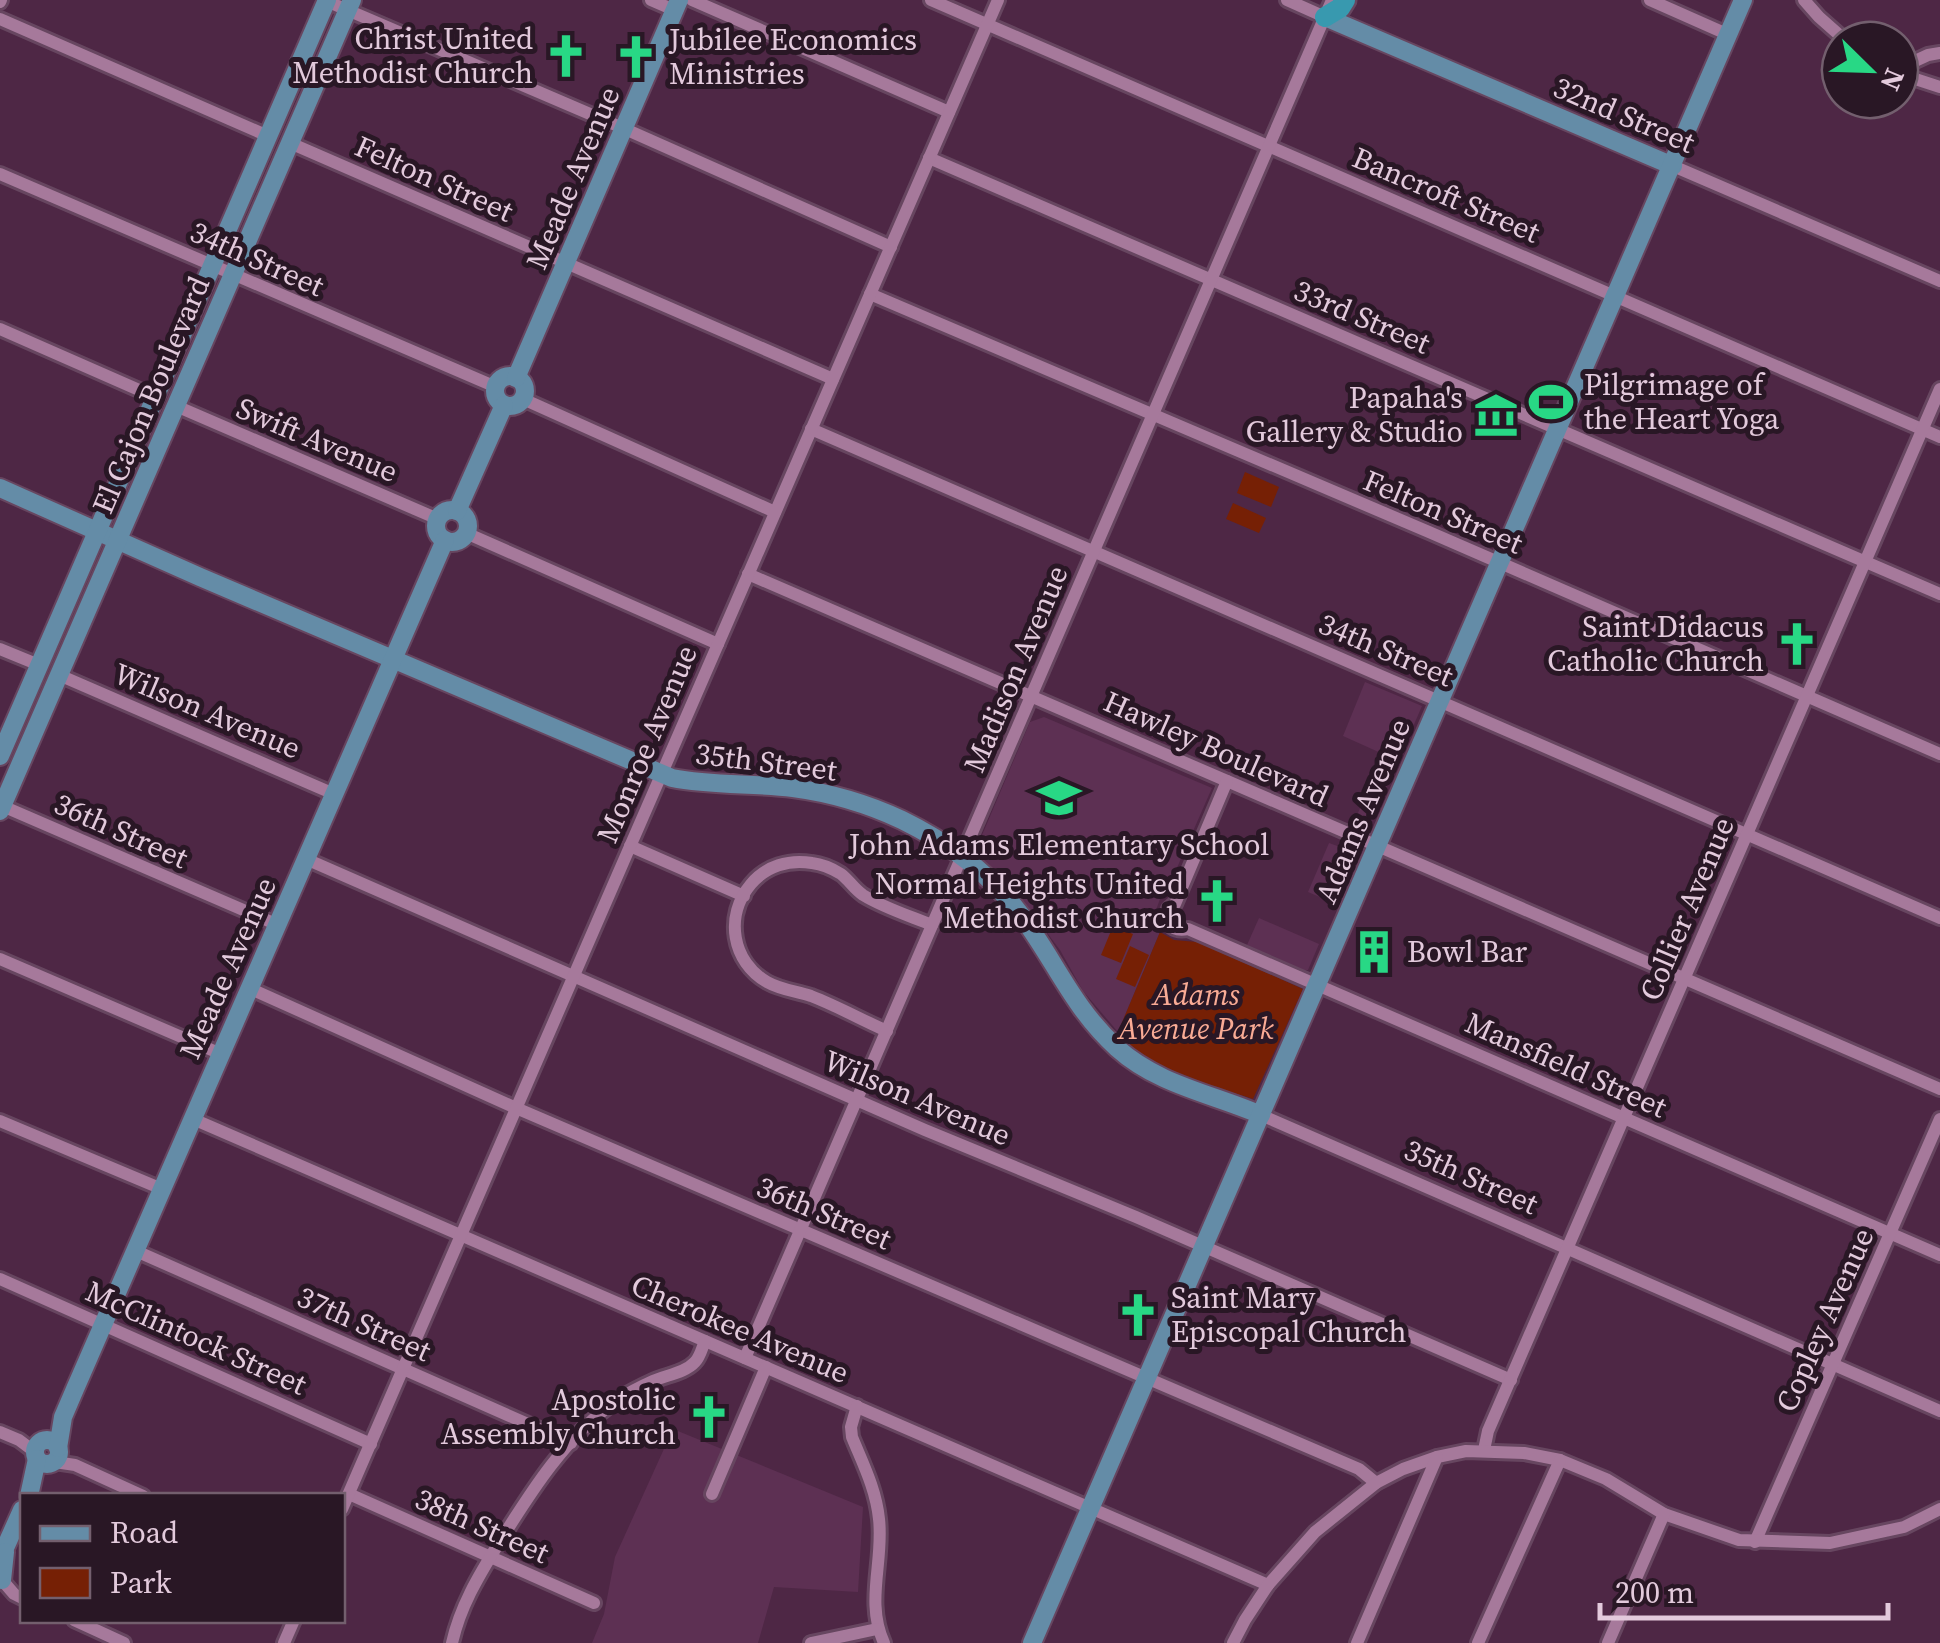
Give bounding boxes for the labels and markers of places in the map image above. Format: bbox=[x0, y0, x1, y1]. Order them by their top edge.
place label: Christ United Methodist Church bbox=[292, 18, 533, 93]
place label: Jubilee Economics Ministries bbox=[668, 19, 917, 94]
church icon: Christ United Methodist Church bbox=[542, 32, 590, 80]
church icon: Jubilee Economics Ministries bbox=[612, 33, 660, 81]
place label: Pilgrimage of the Heart Yoga bbox=[1584, 364, 1780, 439]
place label: Papaha's Gallery & Studio bbox=[1246, 377, 1463, 452]
sports icon: Pilgrimage of the Heart Yoga bbox=[1527, 378, 1575, 426]
museum icon: Papaha's Gallery & Studio bbox=[1472, 391, 1520, 439]
place label: Saint Didacus Catholic Church bbox=[1547, 606, 1764, 681]
church icon: Saint Didacus Catholic Church bbox=[1773, 620, 1821, 668]
school or university icon: John Adams Elementary School bbox=[1035, 774, 1083, 822]
place label: John Adams Elementary School bbox=[848, 824, 1269, 865]
place label: Normal Heights United Methodist Church bbox=[875, 863, 1184, 938]
church icon: Normal Heights United Methodist Church bbox=[1193, 877, 1241, 925]
building icon: Bowl Bar bbox=[1350, 928, 1398, 976]
place label: Bowl Bar bbox=[1407, 931, 1528, 972]
place label: Saint Mary Episcopal Church bbox=[1171, 1277, 1406, 1352]
church icon: Saint Mary Episcopal Church bbox=[1114, 1291, 1162, 1339]
place label: Apostolic Assembly Church bbox=[441, 1379, 676, 1454]
church icon: Apostolic Assembly Church bbox=[685, 1393, 733, 1441]

